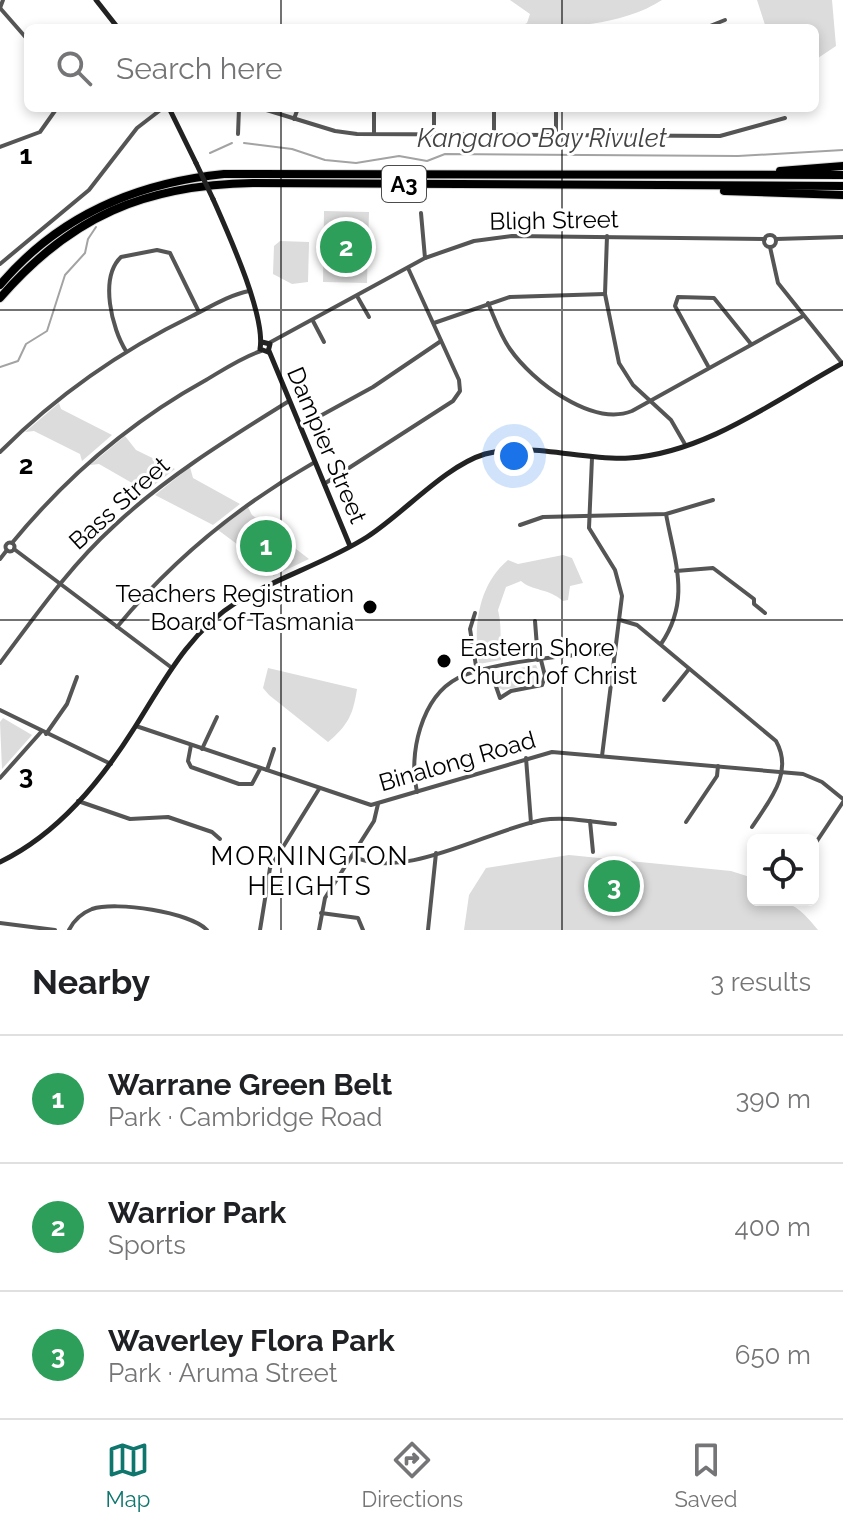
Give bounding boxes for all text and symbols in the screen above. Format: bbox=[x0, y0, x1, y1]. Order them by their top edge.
search box bbox=[24, 24, 819, 112]
icon: search bbox=[52, 46, 96, 90]
text: Search here bbox=[116, 51, 283, 86]
water label: Kangaroo Bay Rivulet bbox=[417, 123, 668, 153]
text: 1 bbox=[20, 140, 33, 170]
road number: A3 bbox=[382, 166, 426, 202]
street label: Bligh Street bbox=[489, 204, 619, 236]
pin: 2 bbox=[320, 217, 372, 277]
street label: Dampier Street bbox=[281, 363, 373, 527]
your location bbox=[494, 436, 534, 476]
text: 2 bbox=[19, 450, 33, 480]
street label: Bass Street bbox=[63, 450, 175, 556]
pin: 1 bbox=[240, 516, 292, 576]
place label: Teachers Registration Board of Tasmania bbox=[116, 579, 354, 636]
marker: Teachers Registration Board of Tasmania bbox=[361, 598, 379, 616]
place label: Eastern Shore Church of Christ bbox=[460, 633, 637, 690]
marker: Eastern Shore Church of Christ bbox=[435, 652, 453, 670]
street label: Binalong Road bbox=[375, 725, 539, 797]
text: 3 bbox=[19, 760, 33, 790]
map controls bbox=[747, 834, 819, 906]
button: locate bbox=[747, 834, 819, 906]
district label: MORNINGTON HEIGHTS bbox=[210, 841, 410, 901]
pin: 3 bbox=[588, 856, 640, 916]
text: Nearby bbox=[32, 962, 150, 1002]
text: 3 results bbox=[710, 967, 811, 997]
text: Warrane Green Belt bbox=[108, 1067, 392, 1102]
text: 1 bbox=[52, 1084, 64, 1114]
text: 390 m bbox=[735, 1084, 811, 1114]
text: Park · Cambridge Road bbox=[108, 1102, 383, 1132]
text: Warrior Park bbox=[108, 1195, 286, 1230]
text: 2 bbox=[51, 1212, 65, 1242]
text: 400 m bbox=[734, 1212, 811, 1242]
text: Sports bbox=[108, 1230, 186, 1260]
text: Waverley Flora Park bbox=[108, 1323, 395, 1358]
text: 3 bbox=[51, 1340, 65, 1370]
text: 650 m bbox=[735, 1340, 811, 1370]
text: Park · Aruma Street bbox=[108, 1358, 337, 1388]
tab: Map bbox=[106, 1438, 150, 1512]
tab: Directions bbox=[362, 1438, 463, 1512]
tab: Saved bbox=[674, 1438, 737, 1512]

